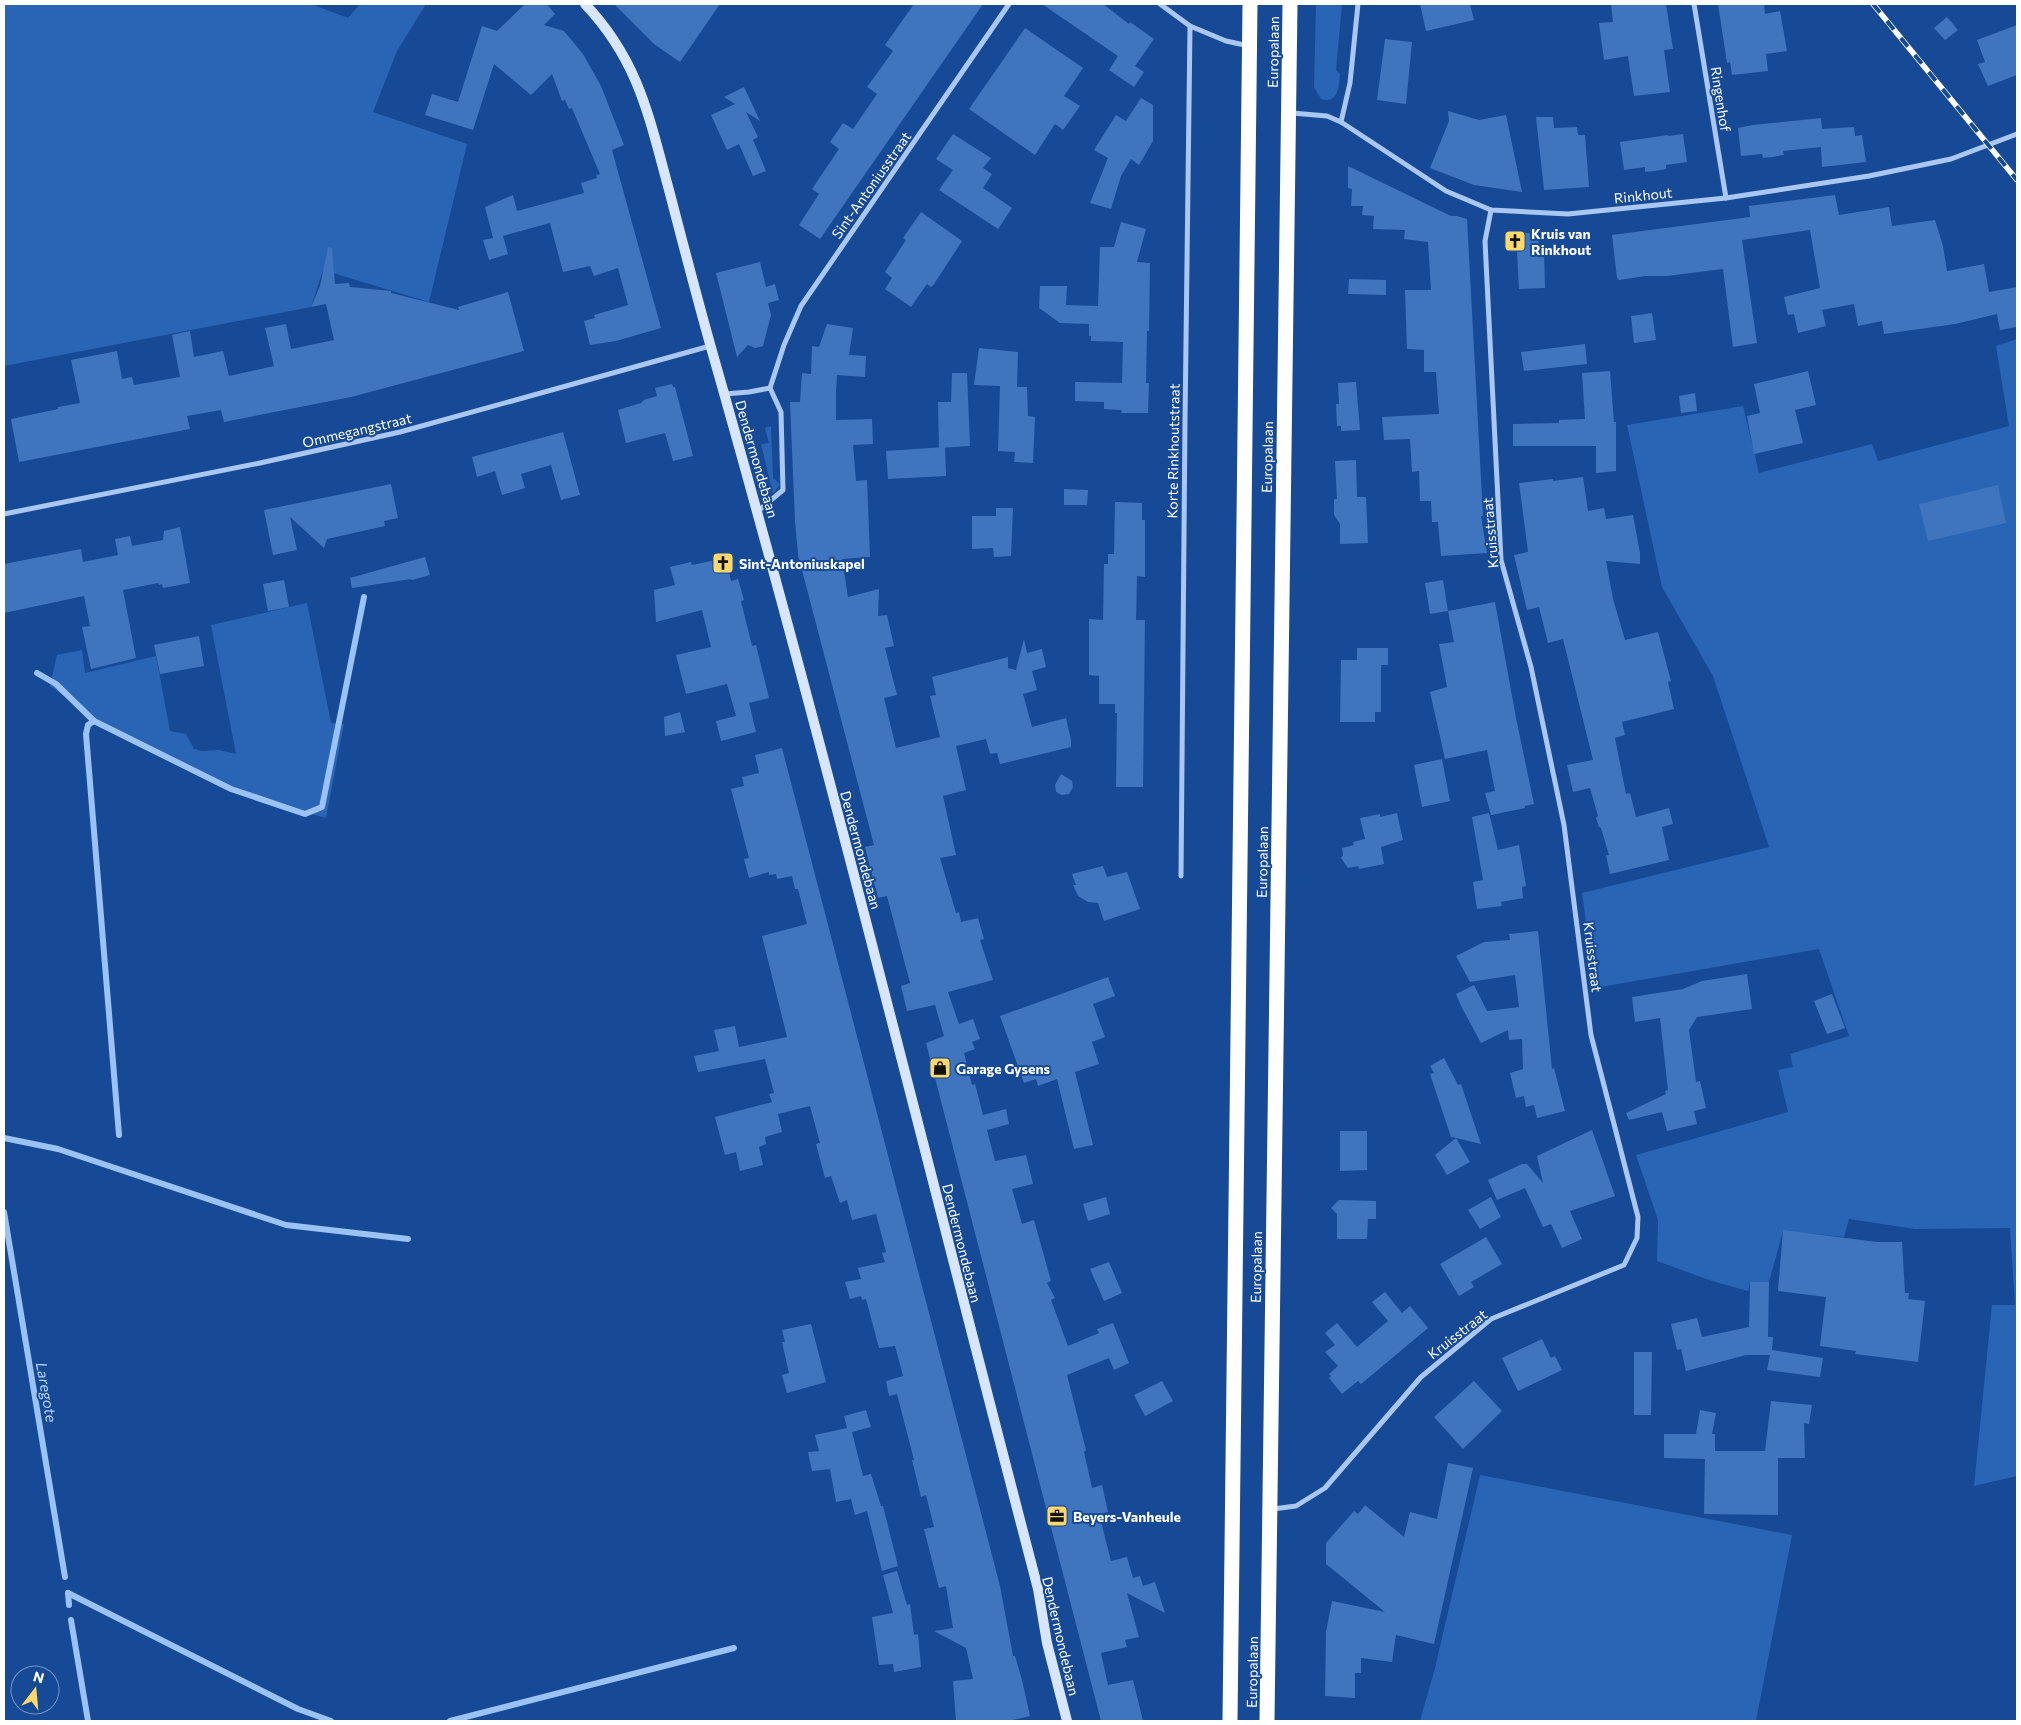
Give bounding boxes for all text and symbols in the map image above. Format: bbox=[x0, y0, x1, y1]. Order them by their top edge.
street label: Europalaan bbox=[1264, 16, 1282, 88]
street label: Ringenhof bbox=[1707, 65, 1735, 133]
street label: Sint-Antoniusstraat bbox=[828, 128, 914, 242]
street label: Rinkhout bbox=[1613, 183, 1673, 207]
place label: Kruis van Rinkhout bbox=[1531, 225, 1591, 258]
church icon: Kruis van Rinkhout bbox=[1503, 229, 1527, 253]
street label: Korte Rinkhoutstraat bbox=[1163, 383, 1183, 519]
street label: Dendermondebaan bbox=[732, 398, 782, 520]
street label: Ommegangstraat bbox=[301, 409, 414, 451]
street label: Europalaan bbox=[1258, 421, 1276, 493]
street label: Kruisstraat bbox=[1478, 497, 1502, 569]
church icon: Sint-Antoniuskapel bbox=[711, 551, 735, 575]
place label: Sint-Antoniuskapel bbox=[739, 555, 865, 572]
street label: Dendermondebaan bbox=[837, 789, 885, 911]
street label: Europalaan bbox=[1253, 826, 1271, 898]
street label: Kruisstraat bbox=[1580, 921, 1606, 993]
shop icon: Garage Gysens bbox=[928, 1056, 952, 1080]
place label: Garage Gysens bbox=[956, 1060, 1051, 1077]
street label: Dendermondebaan bbox=[939, 1182, 985, 1304]
street label: Europalaan bbox=[1247, 1231, 1265, 1303]
street label: Kruisstraat bbox=[1424, 1305, 1490, 1362]
water label: Laregote bbox=[33, 1361, 61, 1424]
office icon: Beyers-Vanheule bbox=[1045, 1504, 1069, 1528]
place label: Beyers-Vanheule bbox=[1073, 1508, 1181, 1525]
street label: Dendermondebaan bbox=[1039, 1575, 1083, 1697]
street label: Europalaan bbox=[1243, 1636, 1261, 1708]
north arrow bbox=[10, 1665, 60, 1715]
text: N bbox=[31, 1667, 46, 1687]

